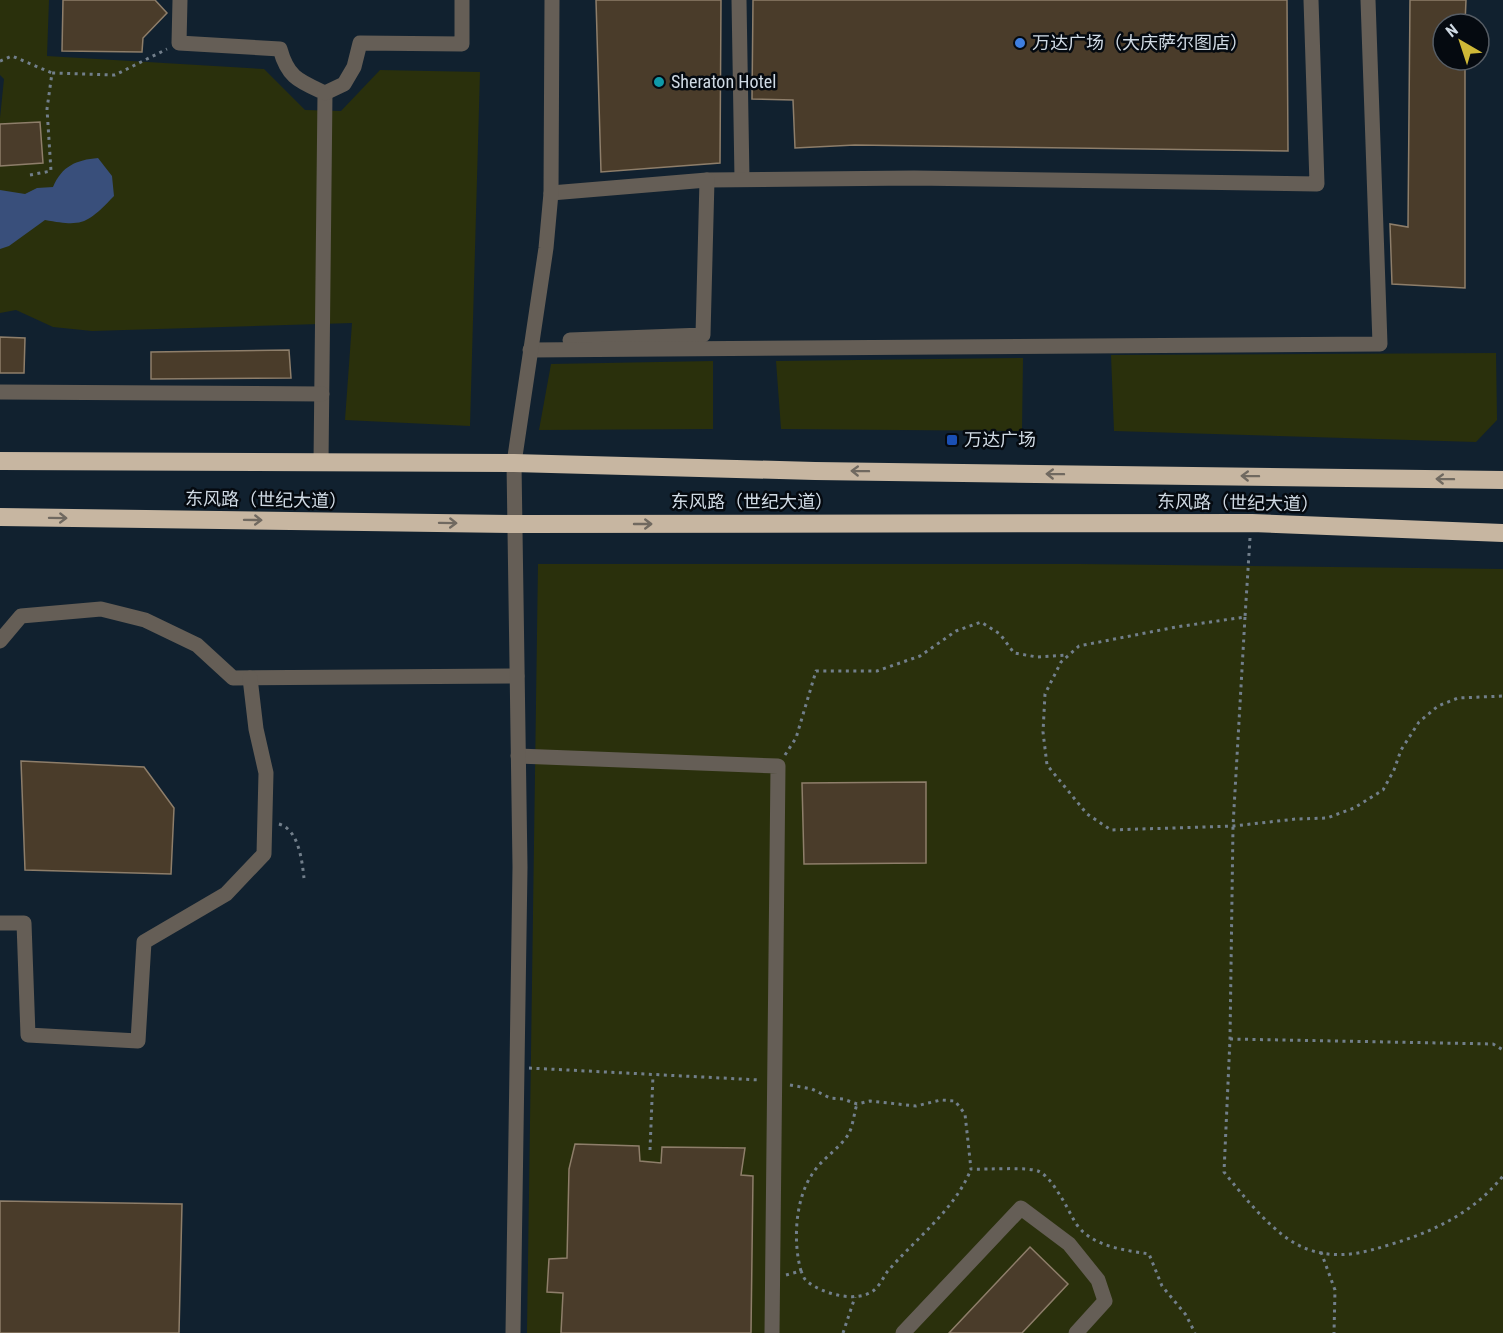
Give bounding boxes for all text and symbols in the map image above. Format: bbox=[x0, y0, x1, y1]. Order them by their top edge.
north arrow bbox=[1431, 12, 1491, 72]
text: N bbox=[1442, 20, 1462, 41]
place label: 万达广场（大庆萨尔图店） bbox=[1032, 32, 1248, 53]
marker: 万达广场（大庆萨尔图店） bbox=[1013, 36, 1027, 50]
place label: Sheraton Hotel bbox=[671, 71, 776, 92]
marker: Sheraton Hotel bbox=[652, 75, 666, 89]
place label: 万达广场 bbox=[964, 429, 1036, 450]
marker: 万达广场 bbox=[945, 433, 959, 447]
one-way arrow bbox=[850, 465, 870, 477]
one-way arrow bbox=[1045, 468, 1065, 480]
one-way arrow bbox=[1240, 471, 1260, 482]
one-way arrow bbox=[1435, 473, 1455, 485]
street label: 东风路（世纪大道） bbox=[185, 488, 347, 511]
street label: 东风路（世纪大道） bbox=[671, 491, 833, 512]
street label: 东风路（世纪大道） bbox=[1157, 491, 1319, 514]
one-way arrow bbox=[48, 512, 68, 524]
one-way arrow bbox=[243, 514, 263, 526]
one-way arrow bbox=[438, 517, 458, 529]
one-way arrow bbox=[633, 518, 653, 530]

